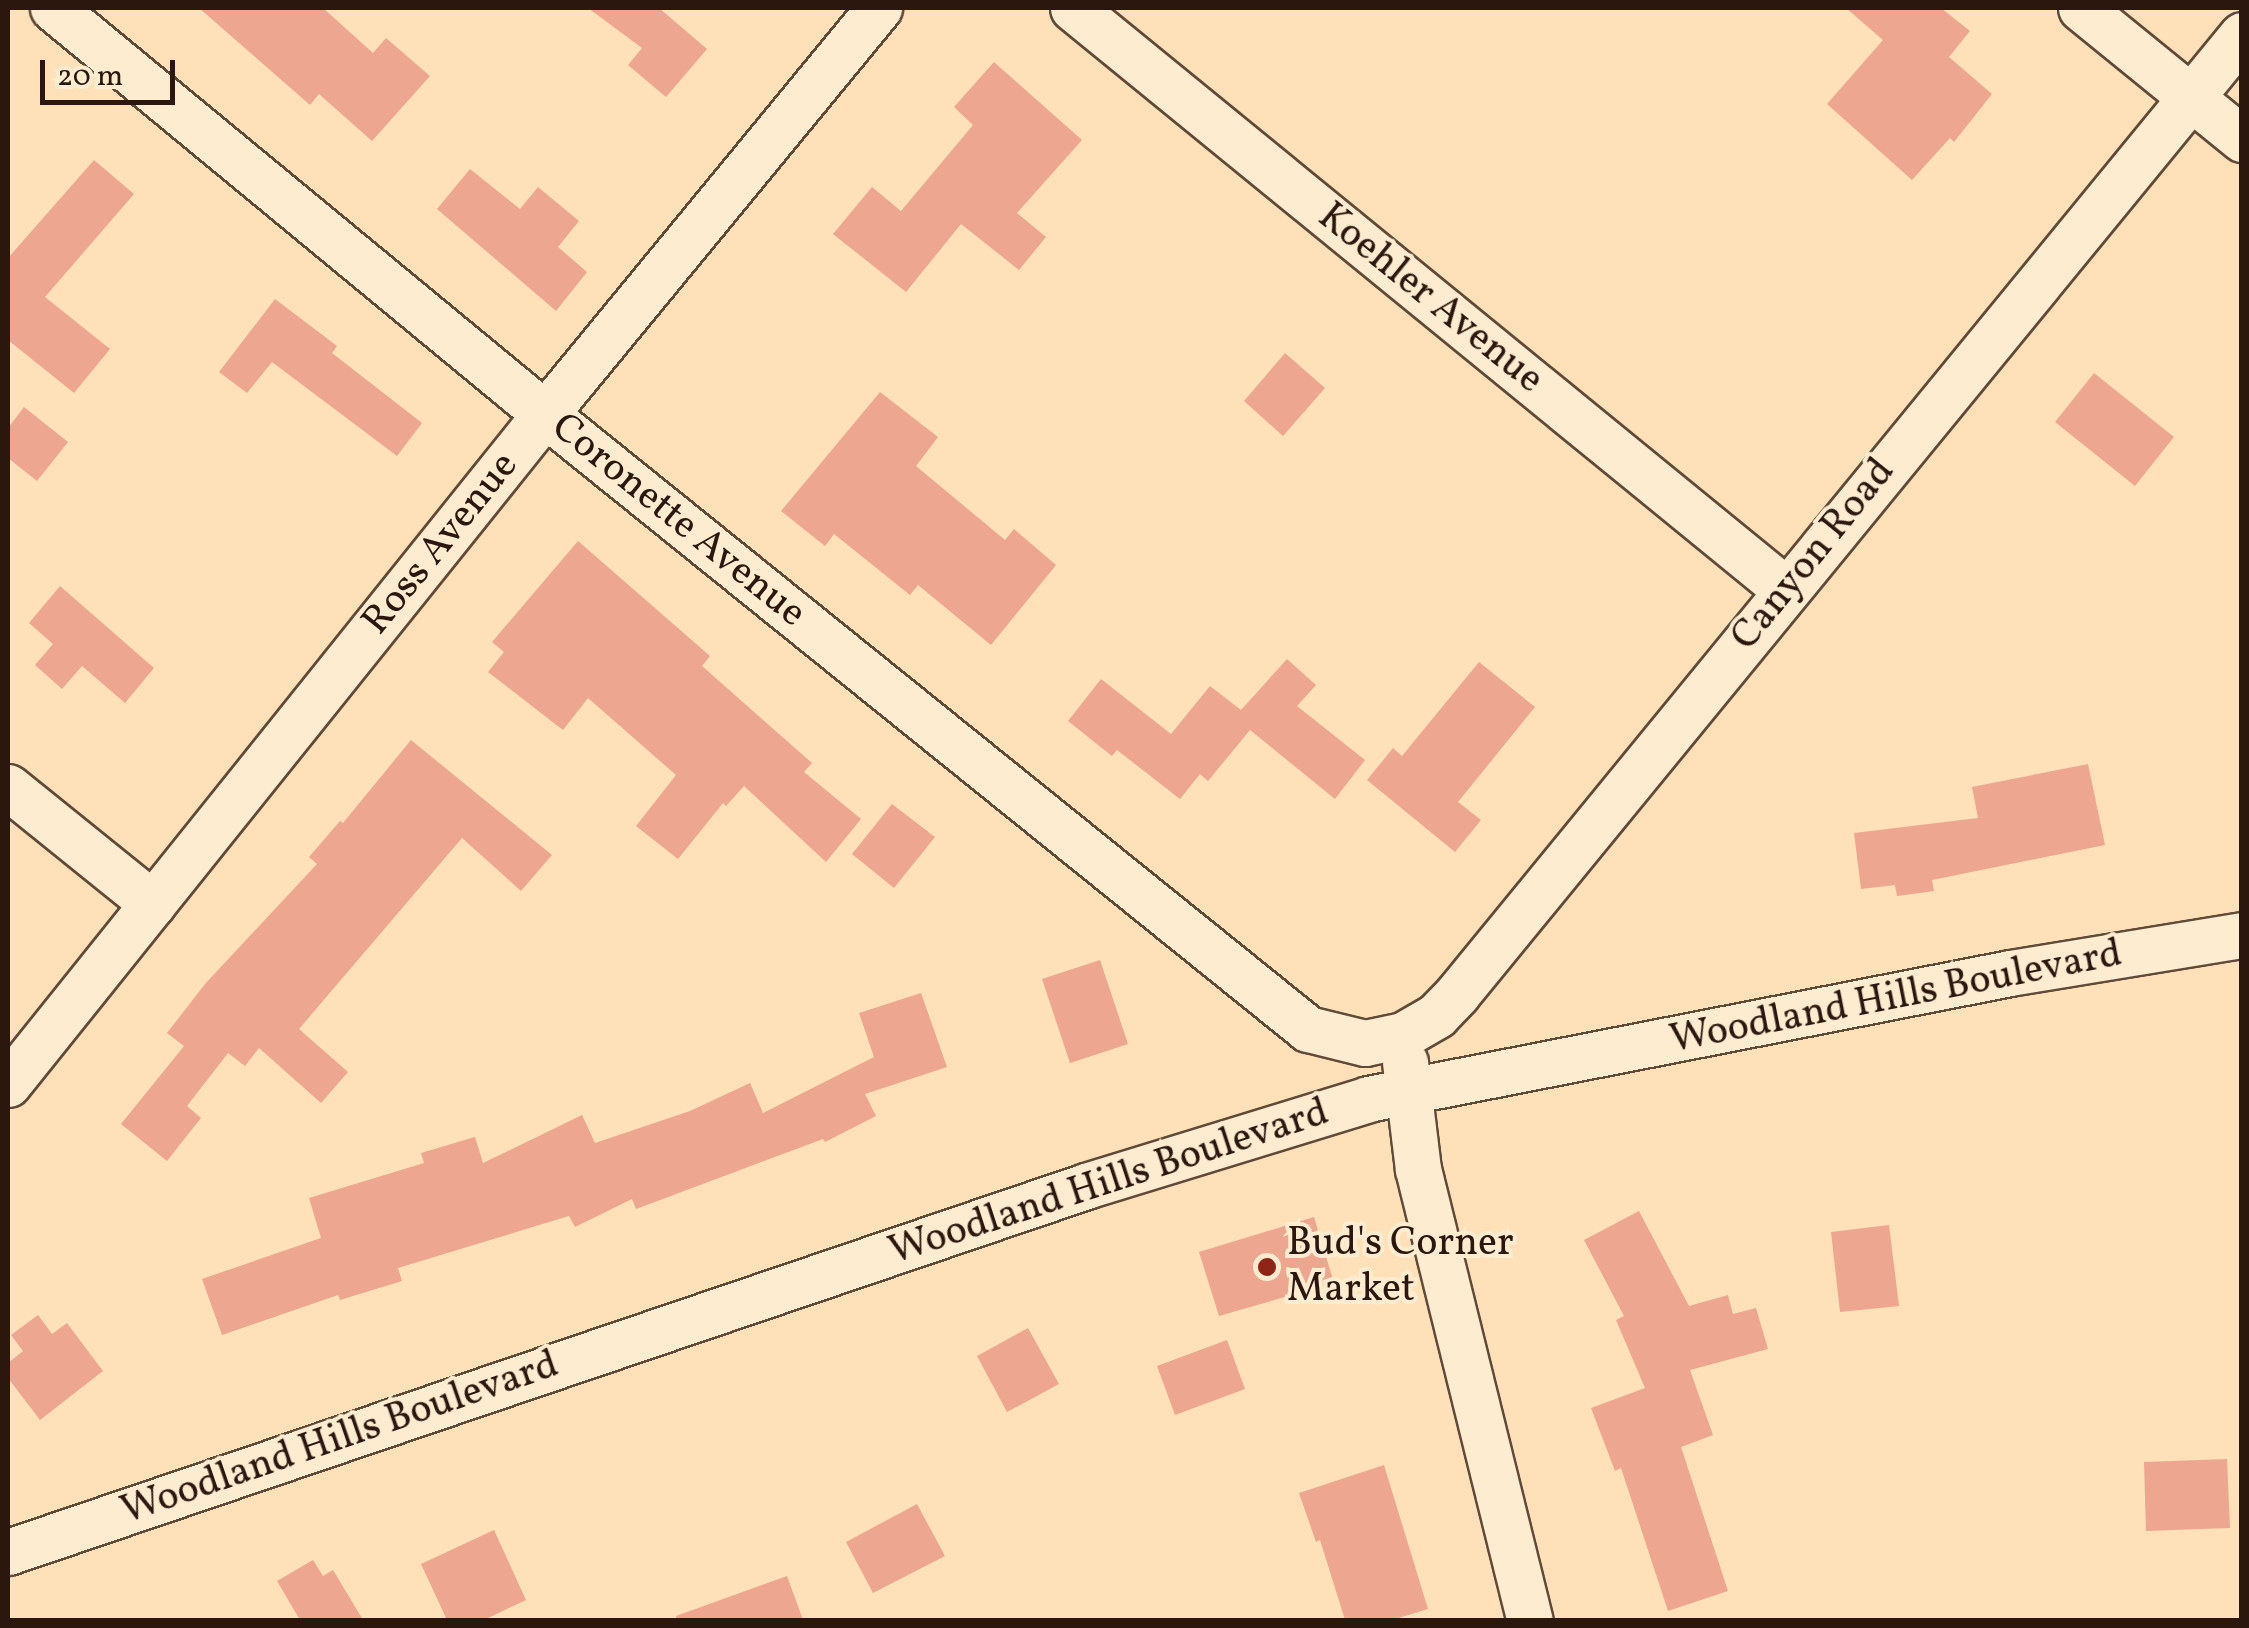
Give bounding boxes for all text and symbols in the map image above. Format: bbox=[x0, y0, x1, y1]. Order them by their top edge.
scale bar bbox=[45, 40, 180, 102]
text: 20 m bbox=[57, 56, 123, 98]
street label: Koehler Avenue bbox=[1308, 193, 1552, 405]
street label: Coronette Avenue bbox=[541, 404, 815, 638]
street label: Ross Avenue bbox=[353, 443, 529, 645]
street label: Canyon Road bbox=[1722, 449, 1906, 661]
street label: Woodland Hills Boulevard bbox=[1666, 931, 2126, 1065]
street label: Woodland Hills Boulevard bbox=[883, 1089, 1335, 1277]
place label: Bud's Corner Market bbox=[1287, 1220, 1514, 1314]
marker: Bud's Corner Market bbox=[1256, 1256, 1278, 1278]
street label: Woodland Hills Boulevard bbox=[115, 1342, 565, 1536]

